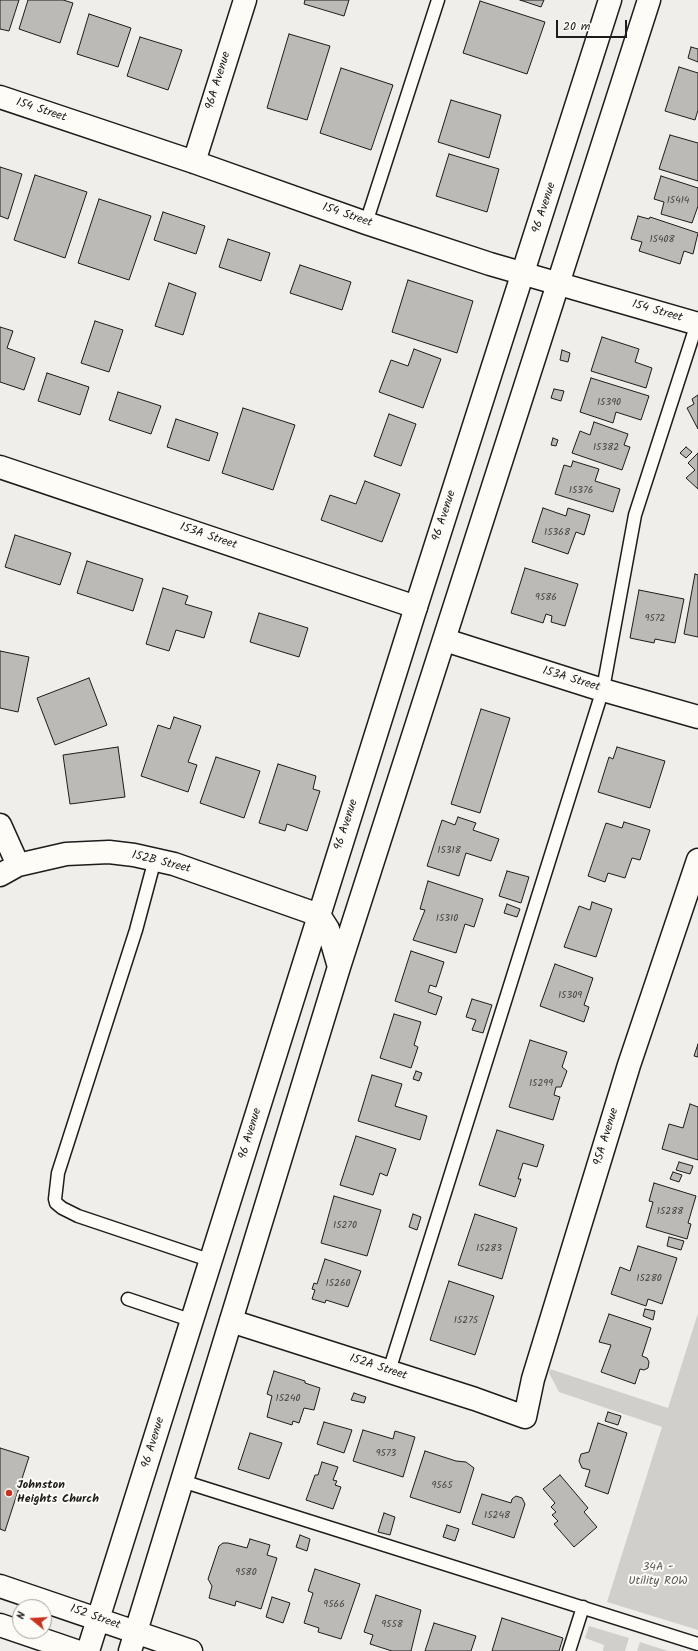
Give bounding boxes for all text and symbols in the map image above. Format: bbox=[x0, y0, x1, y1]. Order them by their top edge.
scale bar bbox=[558, 12, 629, 38]
text: 20 m bbox=[563, 17, 590, 36]
street label: 96A Avenue bbox=[203, 50, 235, 112]
street label: 154 Street bbox=[14, 96, 68, 126]
street label: 96 Avenue bbox=[530, 181, 560, 235]
house number: 15414 bbox=[667, 195, 689, 207]
street label: 154 Street bbox=[320, 201, 374, 231]
house number: 15408 bbox=[649, 234, 675, 246]
street label: 154 Street bbox=[630, 298, 684, 326]
house number: 15390 bbox=[597, 397, 621, 409]
house number: 15382 bbox=[593, 442, 619, 454]
house number: 15376 bbox=[569, 485, 593, 497]
street label: 96 Avenue bbox=[430, 489, 460, 543]
street label: 153A Street bbox=[177, 520, 239, 554]
house number: 15368 bbox=[544, 527, 570, 539]
house number: 9586 bbox=[535, 592, 557, 604]
house number: 9572 bbox=[645, 613, 665, 625]
street label: 153A Street bbox=[540, 664, 602, 696]
street label: 96 Avenue bbox=[332, 798, 362, 852]
house number: 15318 bbox=[437, 845, 461, 857]
street label: 152B Street bbox=[130, 849, 192, 877]
house number: 15310 bbox=[436, 913, 458, 925]
house number: 15309 bbox=[558, 990, 582, 1002]
house number: 15299 bbox=[529, 1078, 553, 1090]
street label: 95A Avenue bbox=[591, 1106, 623, 1168]
street label: 96 Avenue bbox=[236, 1107, 266, 1161]
house number: 15288 bbox=[657, 1206, 683, 1218]
house number: 15270 bbox=[333, 1220, 357, 1232]
house number: 15283 bbox=[476, 1243, 502, 1255]
house number: 15280 bbox=[636, 1273, 662, 1285]
house number: 15260 bbox=[326, 1278, 350, 1290]
house number: 15275 bbox=[454, 1315, 478, 1327]
street label: 152A Street bbox=[347, 1352, 409, 1384]
house number: 15240 bbox=[276, 1393, 300, 1405]
street label: 96 Avenue bbox=[139, 1416, 169, 1470]
house number: 9573 bbox=[376, 1448, 396, 1460]
place label: Johnston Heights Church bbox=[17, 1479, 99, 1507]
house number: 9565 bbox=[431, 1480, 453, 1492]
marker: Johnston Heights Church bbox=[4, 1488, 14, 1498]
house number: 15248 bbox=[484, 1510, 510, 1522]
park label: 34A - Utility ROW bbox=[628, 1561, 688, 1589]
house number: 9580 bbox=[235, 1567, 257, 1579]
north arrow bbox=[12, 1599, 52, 1639]
house number: 9566 bbox=[323, 1599, 345, 1611]
street label: 152 Street bbox=[68, 1603, 122, 1633]
text: N bbox=[12, 1610, 31, 1622]
house number: 9558 bbox=[381, 1619, 403, 1631]

